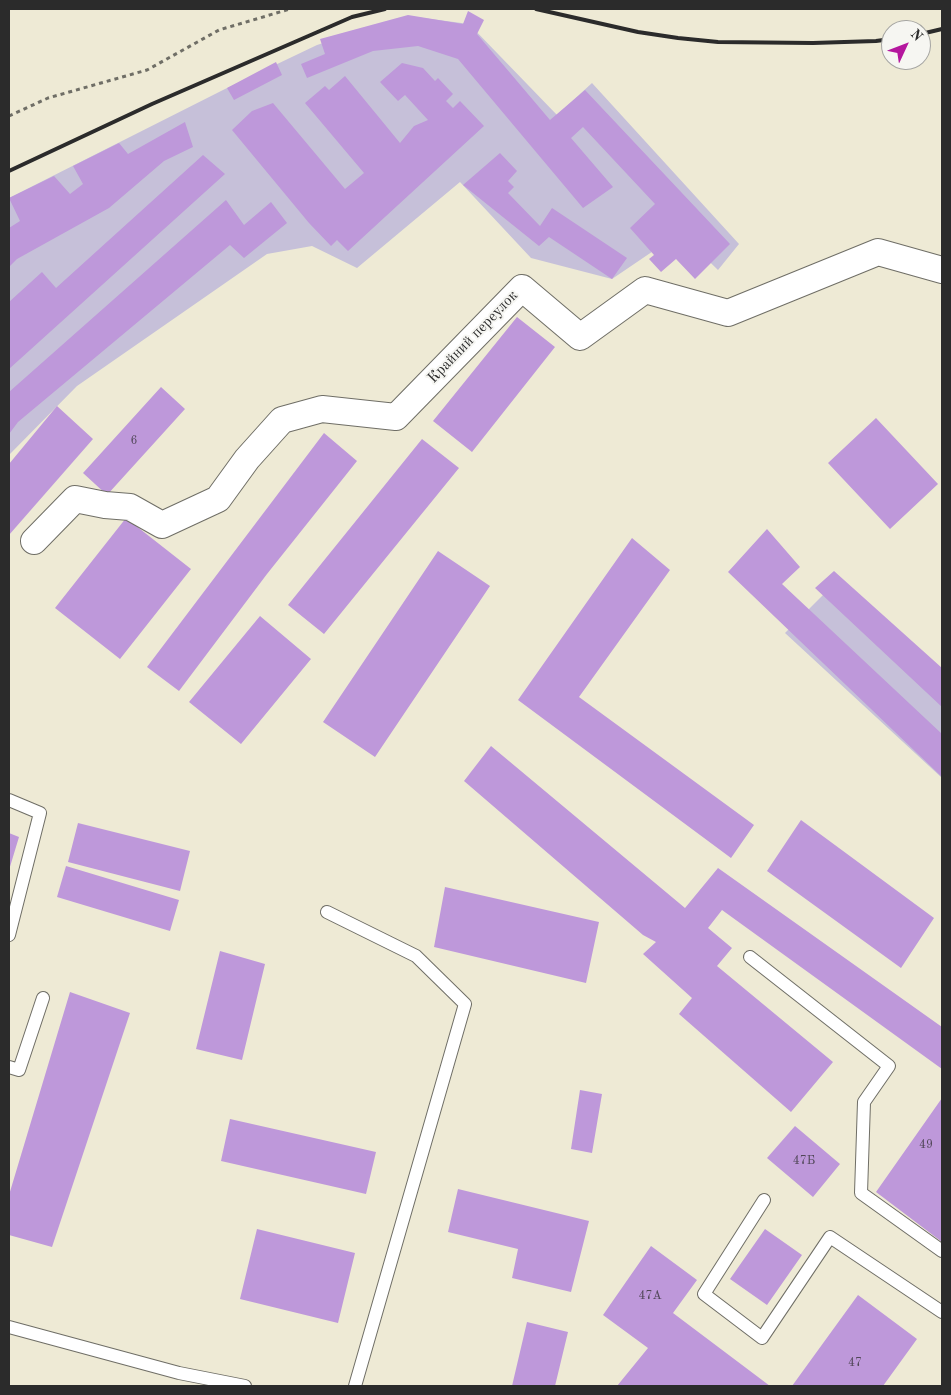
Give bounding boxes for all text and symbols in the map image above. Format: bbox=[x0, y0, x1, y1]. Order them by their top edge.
north arrow bbox=[881, 20, 931, 70]
text: N bbox=[907, 27, 925, 44]
street label: Крайний переулок bbox=[424, 287, 522, 387]
house number: 6 bbox=[131, 434, 137, 448]
house number: 49 bbox=[919, 1138, 933, 1152]
house number: 47Б bbox=[793, 1154, 815, 1168]
house number: 47А bbox=[638, 1289, 662, 1303]
house number: 47 bbox=[848, 1356, 862, 1370]

